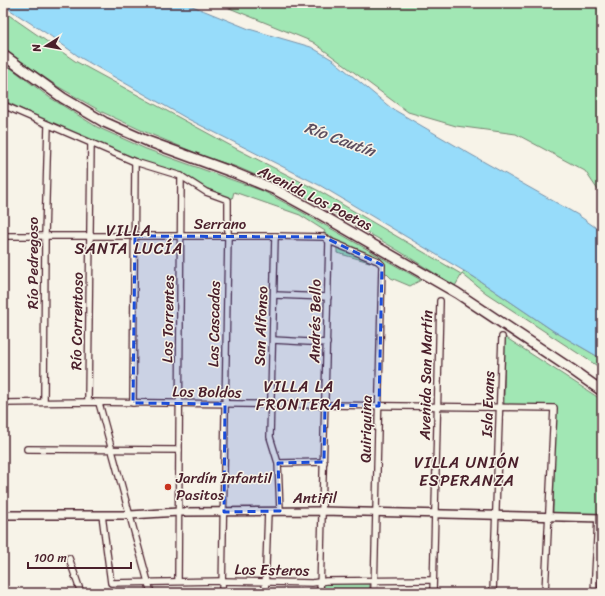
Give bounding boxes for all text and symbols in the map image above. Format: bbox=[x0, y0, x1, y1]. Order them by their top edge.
north arrow bbox=[26, 26, 66, 66]
text: N bbox=[27, 42, 47, 54]
water label: Río Cautín bbox=[301, 113, 382, 166]
street label: Avenida Los Poetas bbox=[252, 158, 377, 238]
street label: Serrano bbox=[194, 211, 247, 237]
street label: Río Pedregoso bbox=[20, 216, 46, 309]
district label: VILLA SANTA LUCÍA bbox=[74, 216, 184, 263]
street label: Río Correntoso bbox=[63, 271, 91, 370]
street label: Los Torrentes bbox=[154, 274, 182, 363]
street label: Andrés Bello bbox=[301, 278, 329, 364]
street label: Las Cascadas bbox=[200, 280, 228, 367]
street label: San Alfonso bbox=[247, 285, 275, 366]
street label: Avenida San Martín bbox=[412, 310, 440, 441]
street label: Isla Evans bbox=[474, 370, 502, 439]
district label: VILLA LA FRONTERA bbox=[256, 372, 342, 419]
street label: Los Boldos bbox=[172, 378, 242, 406]
street label: Quiriquina bbox=[352, 395, 380, 463]
district label: VILLA UNIÓN ESPERANZA bbox=[414, 448, 520, 495]
place label: Jardín Infantil Pasitos bbox=[175, 465, 273, 508]
marker: Jardín Infantil Pasitos bbox=[163, 482, 173, 492]
street label: Antifil bbox=[292, 485, 338, 511]
scale bar bbox=[28, 544, 131, 570]
text: 100 m bbox=[34, 547, 67, 569]
street label: Los Esteros bbox=[234, 556, 310, 584]

